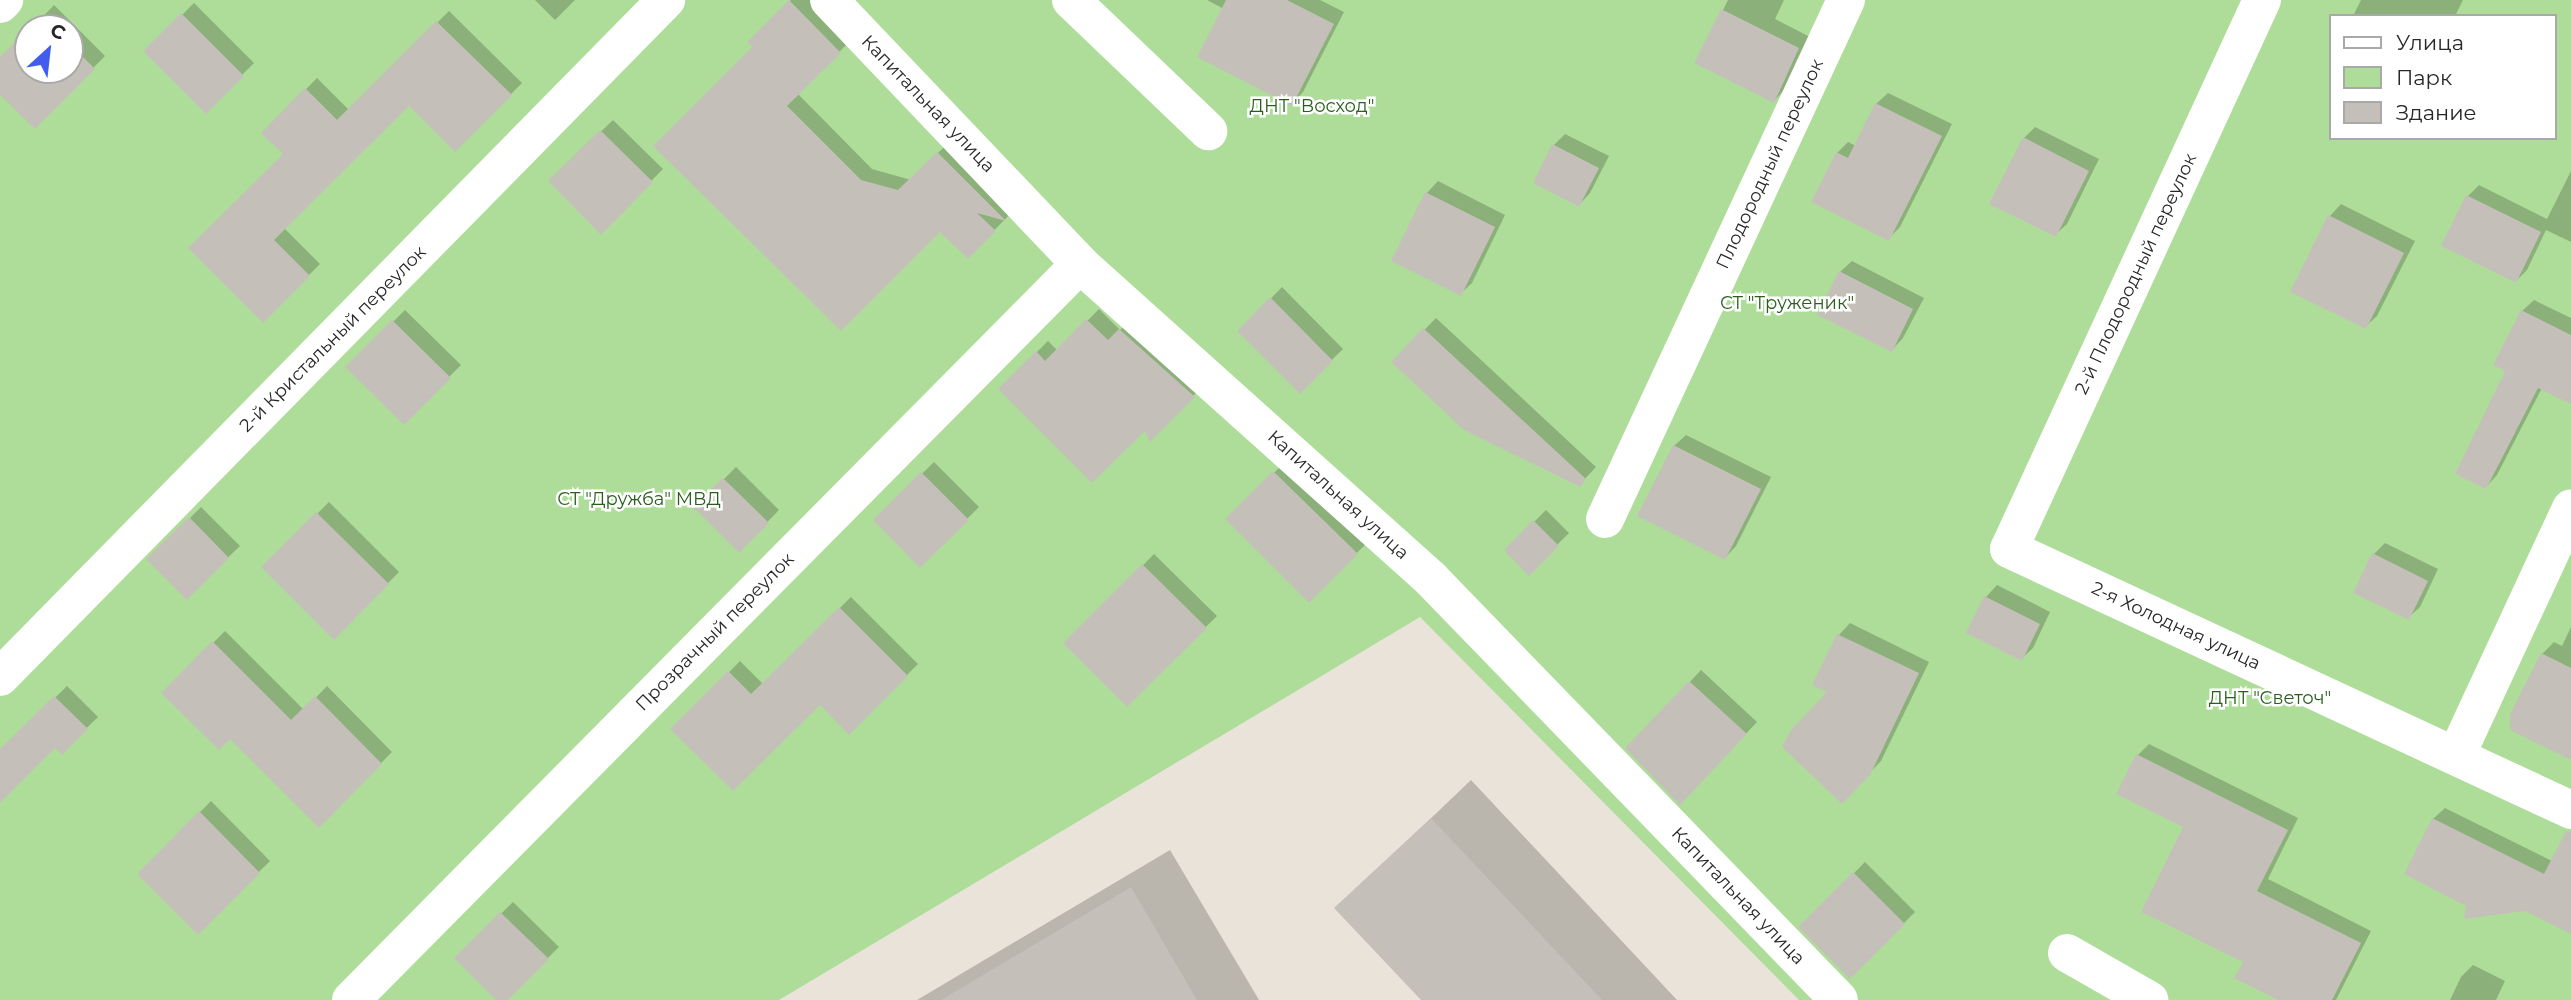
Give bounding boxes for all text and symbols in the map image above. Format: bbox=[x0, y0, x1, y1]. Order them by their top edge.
north arrow bbox=[14, 14, 84, 84]
legend bbox=[2330, 14, 2557, 140]
text: С bbox=[46, 18, 69, 45]
text: Улица bbox=[2396, 30, 2464, 55]
street label: Капитальная улица bbox=[857, 31, 999, 177]
street label: Плодородный переулок bbox=[1712, 56, 1828, 272]
text: Парк bbox=[2396, 65, 2452, 90]
park label: ДНТ "Восход" bbox=[1250, 95, 1374, 117]
text: Здание bbox=[2396, 100, 2477, 125]
street label: 2-й Плодородный переулок bbox=[2071, 150, 2201, 398]
street label: 2-й Кристальный переулок bbox=[235, 241, 431, 437]
park label: СТ "Труженик" bbox=[1720, 292, 1854, 314]
street label: Капитальная улица bbox=[1263, 426, 1413, 564]
park label: СТ "Дружба" МВД bbox=[557, 488, 721, 510]
street label: Прозрачный переулок bbox=[631, 548, 799, 716]
street label: 2-я Холодная улица bbox=[2088, 577, 2264, 675]
park label: ДНТ "Светоч" bbox=[2209, 687, 2331, 709]
street label: Капитальная улица bbox=[1667, 823, 1809, 969]

